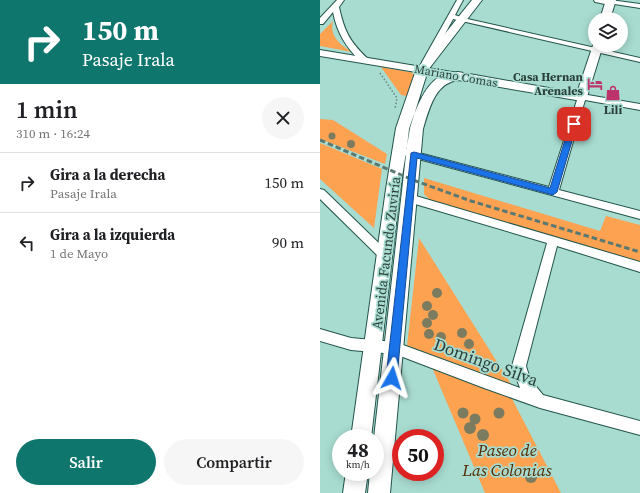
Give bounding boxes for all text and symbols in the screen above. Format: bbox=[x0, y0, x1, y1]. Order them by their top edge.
text: 150 m bbox=[82, 11, 159, 49]
map controls bbox=[588, 12, 628, 52]
button: layers bbox=[588, 12, 628, 52]
icon: right bbox=[16, 16, 68, 68]
text: Pasaje Irala bbox=[82, 47, 175, 72]
street label: Mariano Comas bbox=[413, 61, 499, 91]
place label: Casa Hernan Arenales bbox=[513, 69, 584, 99]
hotel icon: Casa Hernan Arenales bbox=[586, 75, 604, 93]
shop icon: Lili bbox=[604, 84, 622, 102]
text: 1 min bbox=[16, 93, 78, 126]
button: close bbox=[262, 97, 304, 139]
place label: Lili bbox=[604, 102, 622, 118]
pin bbox=[557, 107, 591, 141]
icon: arrive bbox=[563, 113, 585, 135]
text: 310 m · 16:24 bbox=[16, 125, 90, 142]
text: Gira a la derecha bbox=[50, 164, 165, 185]
icon: right bbox=[16, 172, 38, 194]
text: 150 m bbox=[264, 172, 304, 193]
street label: Avenida Facundo Zuviría bbox=[367, 174, 405, 331]
text: Pasaje Irala bbox=[50, 185, 117, 202]
text: Gira a la izquierda bbox=[50, 224, 175, 245]
icon: left bbox=[16, 232, 38, 254]
text: 90 m bbox=[272, 232, 304, 253]
text: 1 de Mayo bbox=[50, 245, 108, 262]
street label: Domingo Silva bbox=[430, 332, 542, 392]
position arrow bbox=[371, 357, 413, 399]
speed limit sign: 50 bbox=[392, 429, 444, 481]
text: 48 bbox=[347, 436, 369, 464]
park label: Paseo de Las Colonias bbox=[461, 438, 553, 482]
button: Salir bbox=[16, 439, 156, 485]
button: Compartir bbox=[164, 439, 304, 485]
text: km/h bbox=[346, 458, 370, 471]

